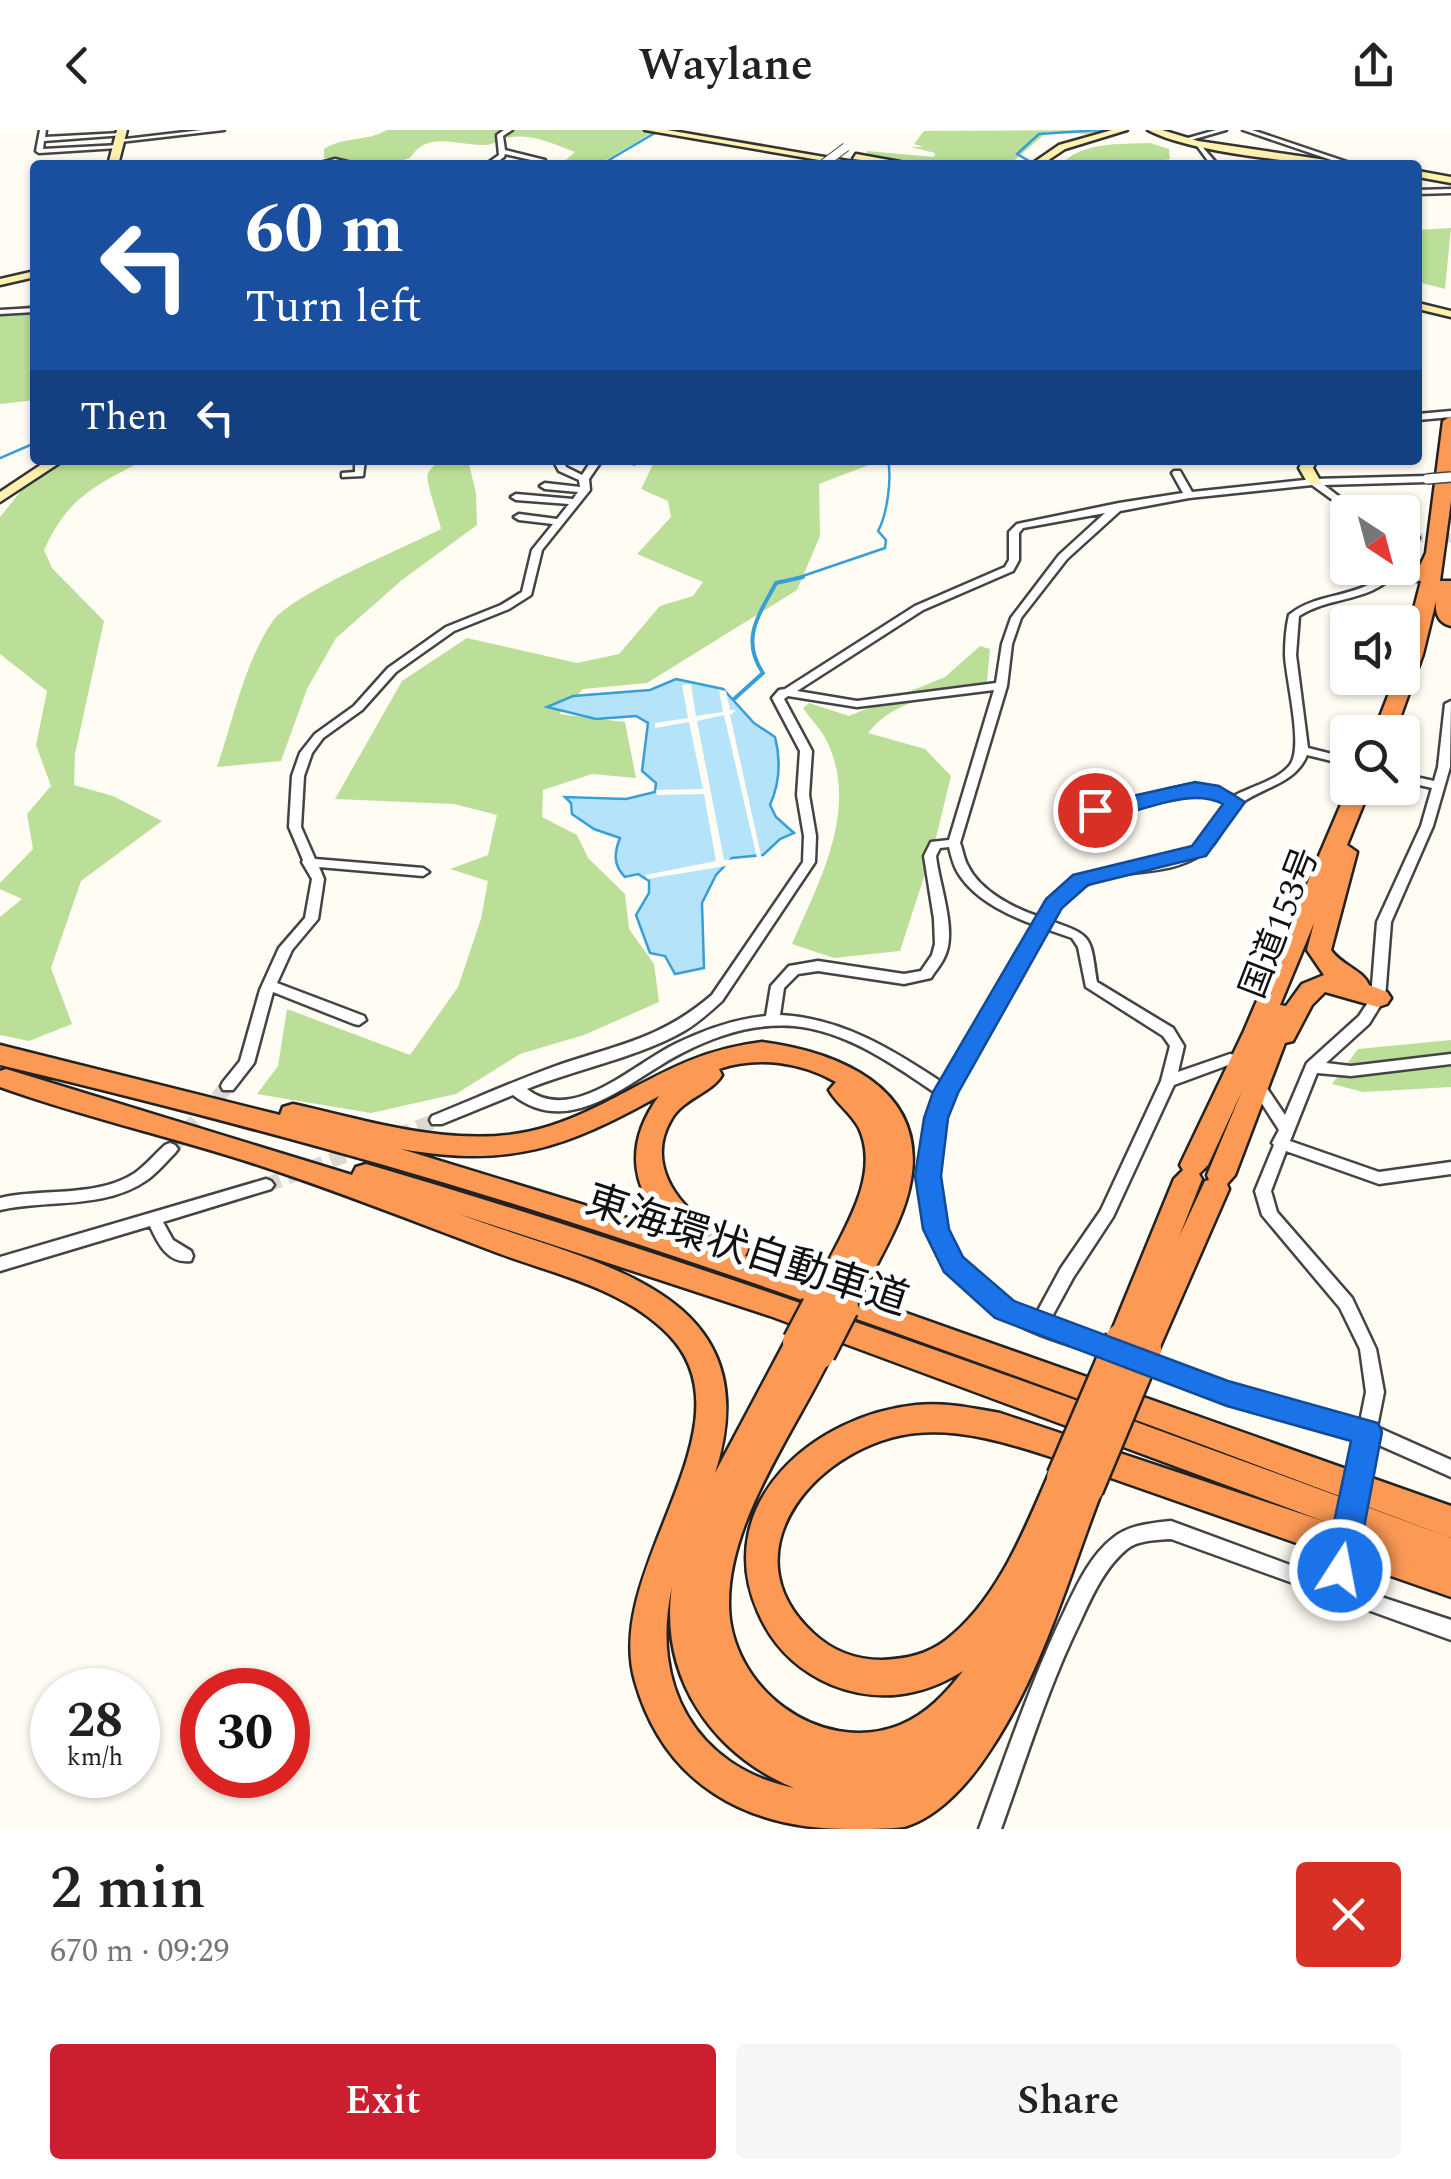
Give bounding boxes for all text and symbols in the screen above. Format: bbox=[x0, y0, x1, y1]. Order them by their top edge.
text: Waylane bbox=[638, 31, 813, 100]
icon: back bbox=[50, 38, 105, 93]
icon: share bbox=[1346, 38, 1401, 93]
text: 60 m bbox=[245, 177, 404, 283]
icon: left bbox=[80, 200, 210, 330]
text: Turn left bbox=[245, 273, 422, 342]
text: Then bbox=[80, 389, 168, 447]
icon: left bbox=[188, 390, 243, 445]
north arrow bbox=[1330, 495, 1420, 585]
map controls bbox=[1330, 495, 1420, 805]
button: sound bbox=[1330, 605, 1420, 695]
button: search bbox=[1330, 715, 1420, 805]
pin bbox=[1053, 768, 1138, 853]
icon: arrive bbox=[1068, 783, 1123, 838]
street label: 国道153号 bbox=[1227, 840, 1333, 1006]
street label: 東海環状自動車道 bbox=[577, 1169, 917, 1333]
position arrow bbox=[1288, 1518, 1392, 1622]
speed limit sign: 30 bbox=[180, 1668, 310, 1798]
text: 28 bbox=[67, 1683, 123, 1759]
text: km/h bbox=[67, 1739, 123, 1777]
text: 2 min bbox=[50, 1843, 206, 1935]
button: close bbox=[1296, 1862, 1401, 1967]
text: 670 m · 09:29 bbox=[50, 1927, 230, 1976]
button: Exit bbox=[50, 2044, 716, 2159]
button: Share bbox=[736, 2044, 1401, 2159]

